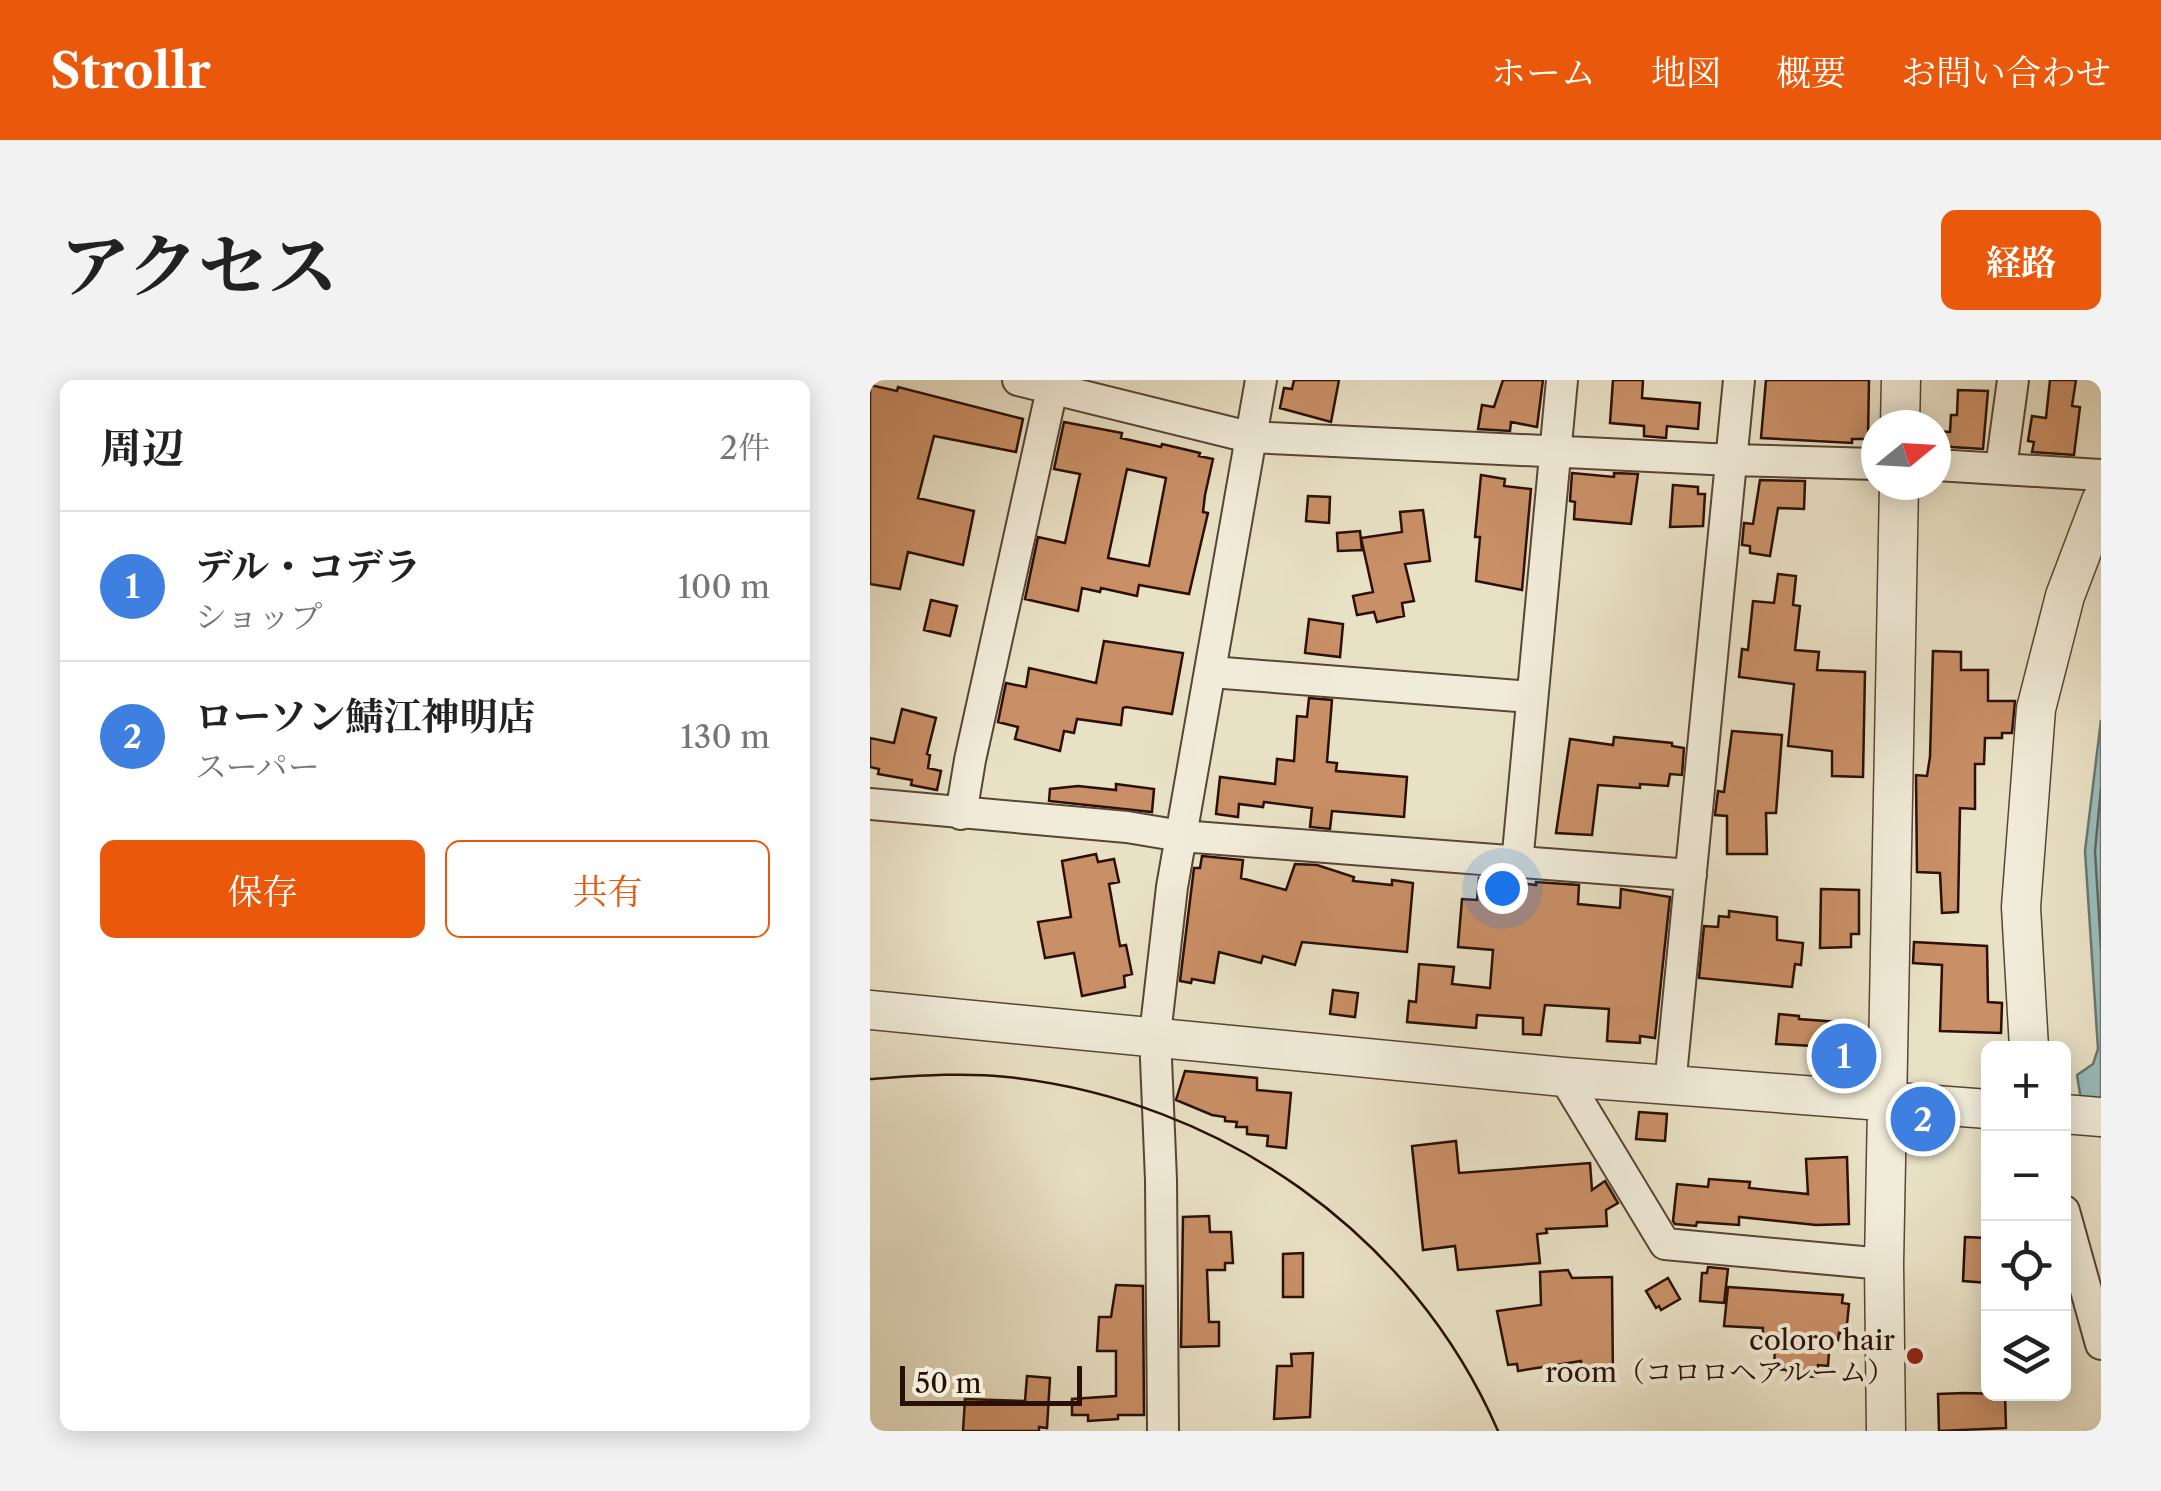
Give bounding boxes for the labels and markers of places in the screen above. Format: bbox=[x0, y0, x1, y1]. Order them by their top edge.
pin: 1 bbox=[1812, 1018, 1876, 1094]
pin: 2 bbox=[1890, 1082, 1956, 1156]
place label: coloro hair room（コロロヘアルーム） bbox=[1545, 1323, 1895, 1389]
marker: coloro hair room（コロロヘアルーム） bbox=[1904, 1345, 1926, 1367]

